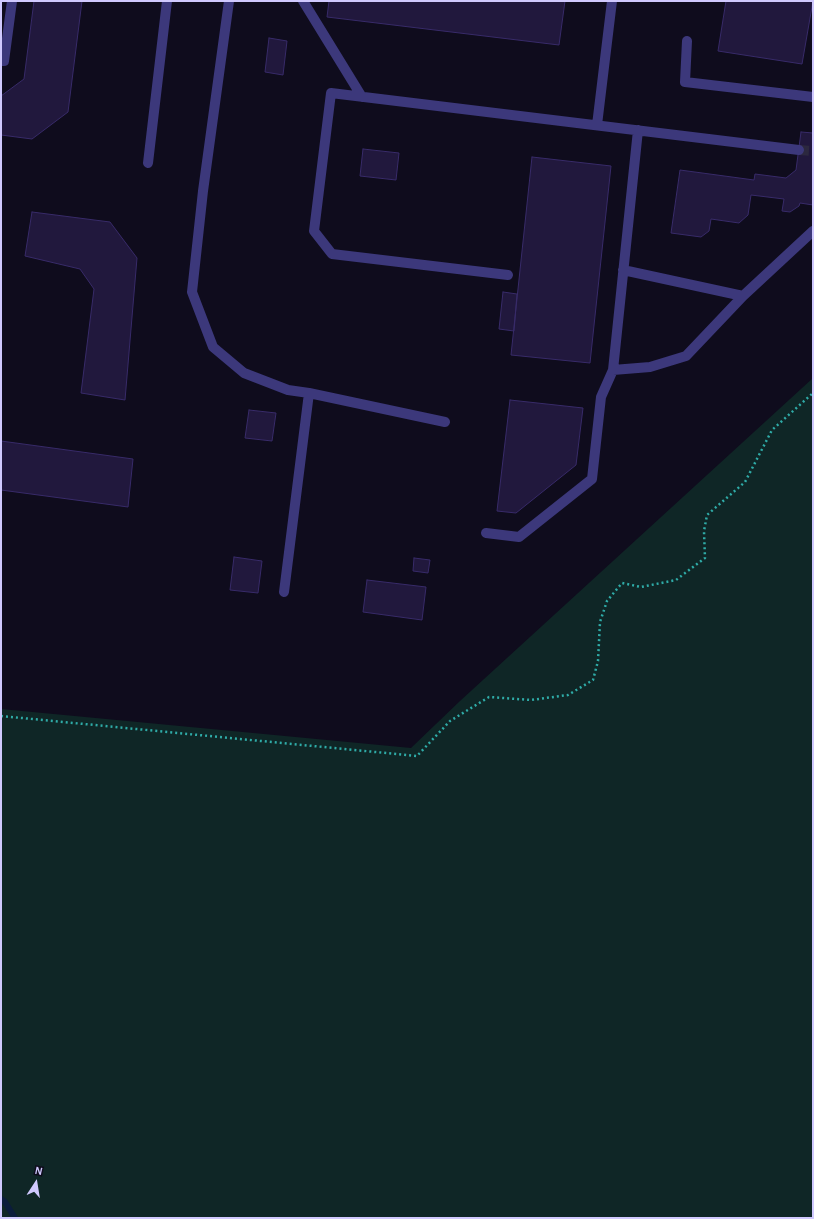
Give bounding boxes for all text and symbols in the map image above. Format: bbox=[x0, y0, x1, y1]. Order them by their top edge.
north arrow bbox=[16, 1163, 56, 1203]
text: N bbox=[34, 1165, 43, 1177]

